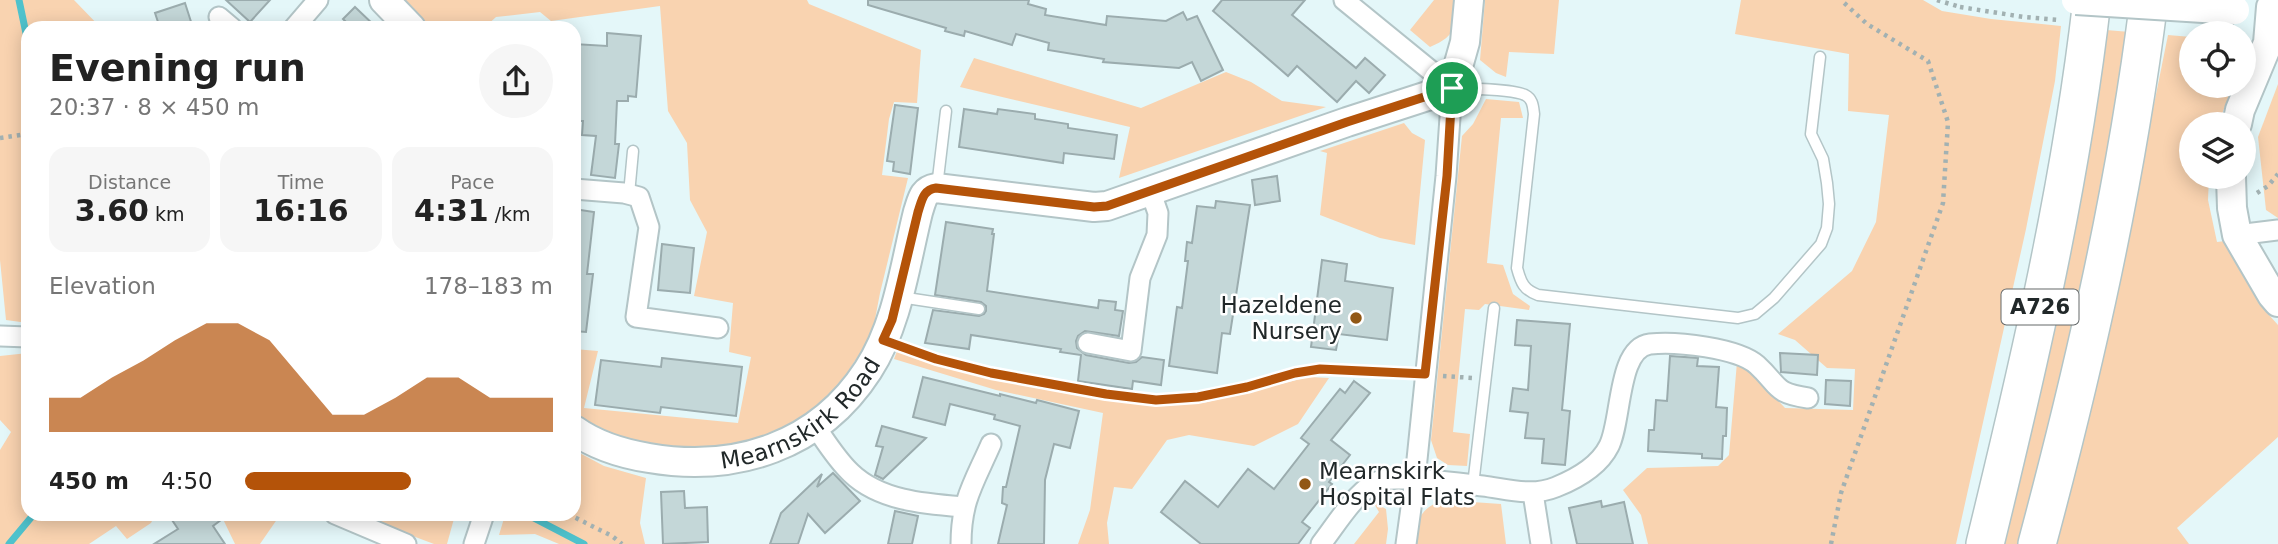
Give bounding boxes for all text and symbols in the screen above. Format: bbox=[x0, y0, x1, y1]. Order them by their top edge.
map controls bbox=[2179, 21, 2256, 189]
button: locate bbox=[2179, 21, 2256, 98]
button: share bbox=[479, 44, 553, 118]
text: Evening run bbox=[49, 46, 306, 90]
pin bbox=[1422, 58, 1482, 118]
icon: arrive bbox=[1433, 69, 1471, 107]
text: 20:37 · 8 × 450 m bbox=[49, 94, 259, 120]
button: layers bbox=[2179, 112, 2256, 189]
text: Distance bbox=[88, 171, 171, 193]
text: Time bbox=[278, 171, 324, 193]
text: Pace bbox=[450, 171, 495, 193]
text: 3.60 bbox=[75, 193, 149, 228]
text: 16:16 bbox=[253, 193, 349, 228]
text: 4:31 bbox=[414, 193, 489, 228]
text: km bbox=[149, 203, 184, 225]
text: /km bbox=[489, 203, 531, 225]
text: Elevation bbox=[49, 273, 156, 299]
text: 178–183 m bbox=[424, 273, 553, 299]
road number: A726 bbox=[2002, 290, 2078, 324]
place label: Hazeldene Nursery bbox=[1221, 292, 1342, 344]
marker: Hazeldene Nursery bbox=[1348, 310, 1364, 326]
street label: Mearnskirk Road bbox=[718, 353, 885, 474]
place label: Mearnskirk Hospital Flats bbox=[1319, 458, 1475, 510]
text: 450 m bbox=[49, 468, 129, 494]
text: 4:50 bbox=[161, 468, 213, 494]
marker: Mearnskirk Hospital Flats bbox=[1297, 476, 1313, 492]

